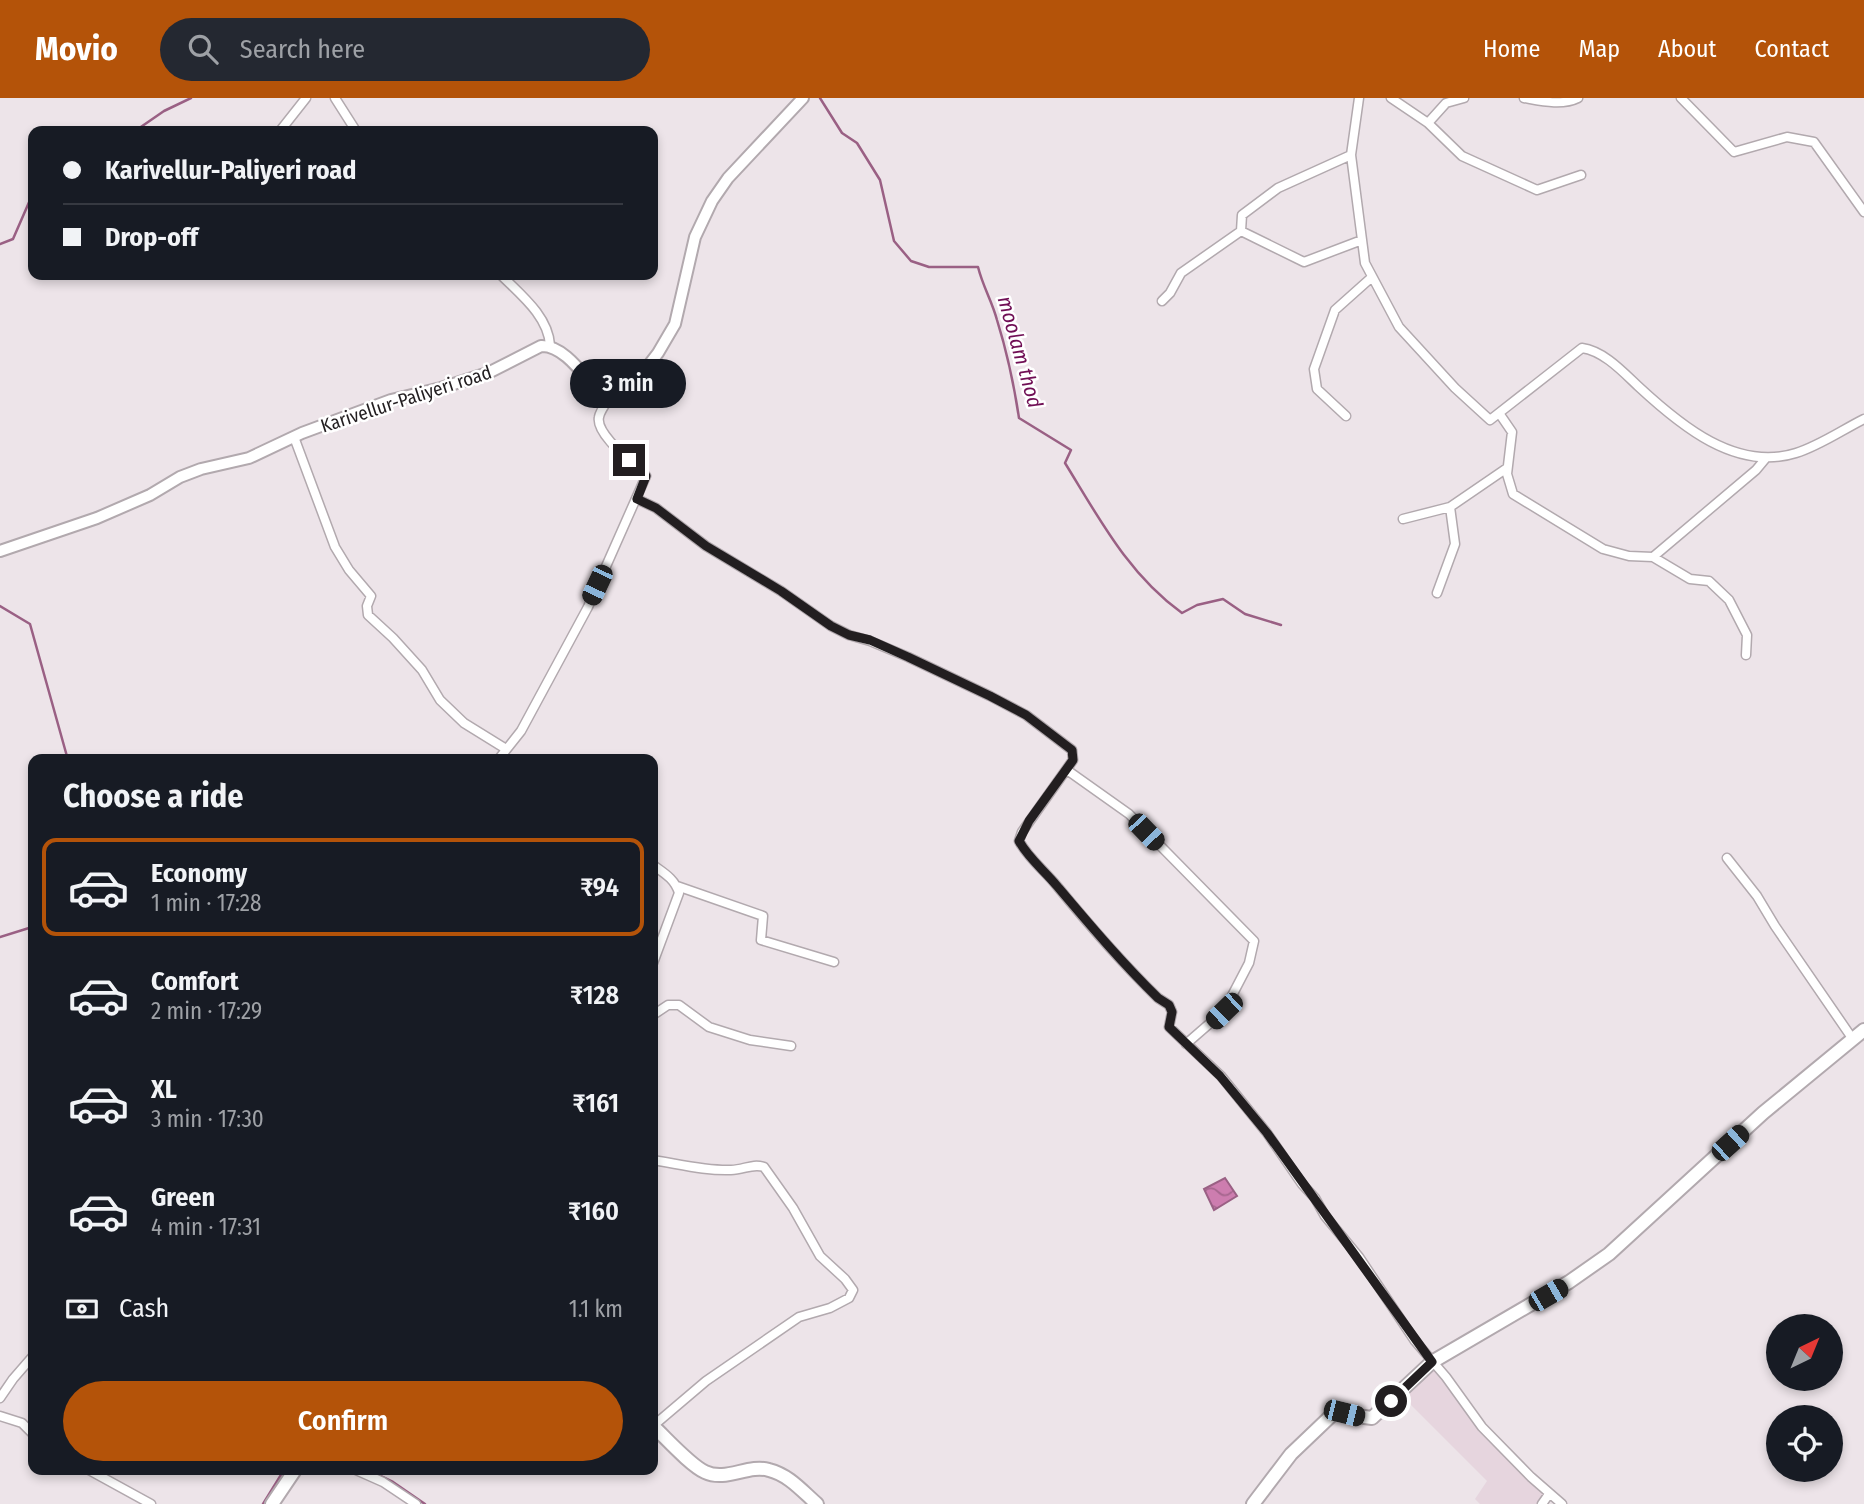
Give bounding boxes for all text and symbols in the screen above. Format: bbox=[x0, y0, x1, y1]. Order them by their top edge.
search box bbox=[160, 18, 650, 81]
text: Movio bbox=[35, 29, 118, 69]
icon: search bbox=[184, 30, 222, 68]
text: Search here bbox=[240, 34, 365, 65]
text: Home bbox=[1483, 35, 1540, 63]
text: Map bbox=[1578, 35, 1620, 63]
text: About bbox=[1658, 35, 1716, 63]
text: Contact bbox=[1754, 35, 1829, 63]
text: Karivellur-Paliyeri road bbox=[105, 155, 356, 186]
text: Drop-off bbox=[105, 222, 198, 253]
water label: moolam thod bbox=[992, 293, 1048, 411]
callout: 3 min bbox=[571, 358, 687, 408]
street label: Karivellur-Paliyeri road bbox=[318, 361, 494, 437]
text: 3 min bbox=[602, 369, 654, 397]
route end bbox=[613, 444, 645, 476]
car bbox=[579, 562, 616, 608]
text: Choose a ride bbox=[63, 777, 244, 815]
car bbox=[1124, 810, 1169, 854]
icon: car bbox=[67, 856, 130, 919]
text: Economy bbox=[151, 858, 247, 889]
text: ₹94 bbox=[580, 872, 619, 903]
text: 1 min · 17:28 bbox=[151, 889, 261, 917]
icon: car bbox=[67, 964, 130, 1027]
text: Comfort bbox=[151, 966, 239, 997]
text: ₹128 bbox=[570, 980, 619, 1011]
car bbox=[1202, 989, 1247, 1033]
text: 2 min · 17:29 bbox=[151, 997, 262, 1025]
icon: car bbox=[67, 1072, 130, 1135]
text: XL bbox=[151, 1074, 177, 1105]
text: ₹161 bbox=[573, 1088, 619, 1119]
text: 3 min · 17:30 bbox=[151, 1105, 264, 1133]
car bbox=[1708, 1121, 1753, 1165]
icon: car bbox=[67, 1180, 130, 1243]
text: Green bbox=[151, 1182, 215, 1213]
text: ₹160 bbox=[568, 1196, 619, 1227]
text: 4 min · 17:31 bbox=[151, 1213, 261, 1241]
car bbox=[1525, 1275, 1572, 1315]
icon: cash bbox=[63, 1290, 101, 1328]
text: Cash bbox=[119, 1293, 169, 1324]
text: 1.1 km bbox=[569, 1295, 623, 1323]
north arrow bbox=[1766, 1314, 1843, 1391]
map controls bbox=[1766, 1314, 1843, 1482]
button: Confirm bbox=[63, 1381, 623, 1461]
route start bbox=[1375, 1385, 1407, 1417]
car bbox=[1322, 1398, 1367, 1428]
button: locate bbox=[1766, 1405, 1843, 1482]

